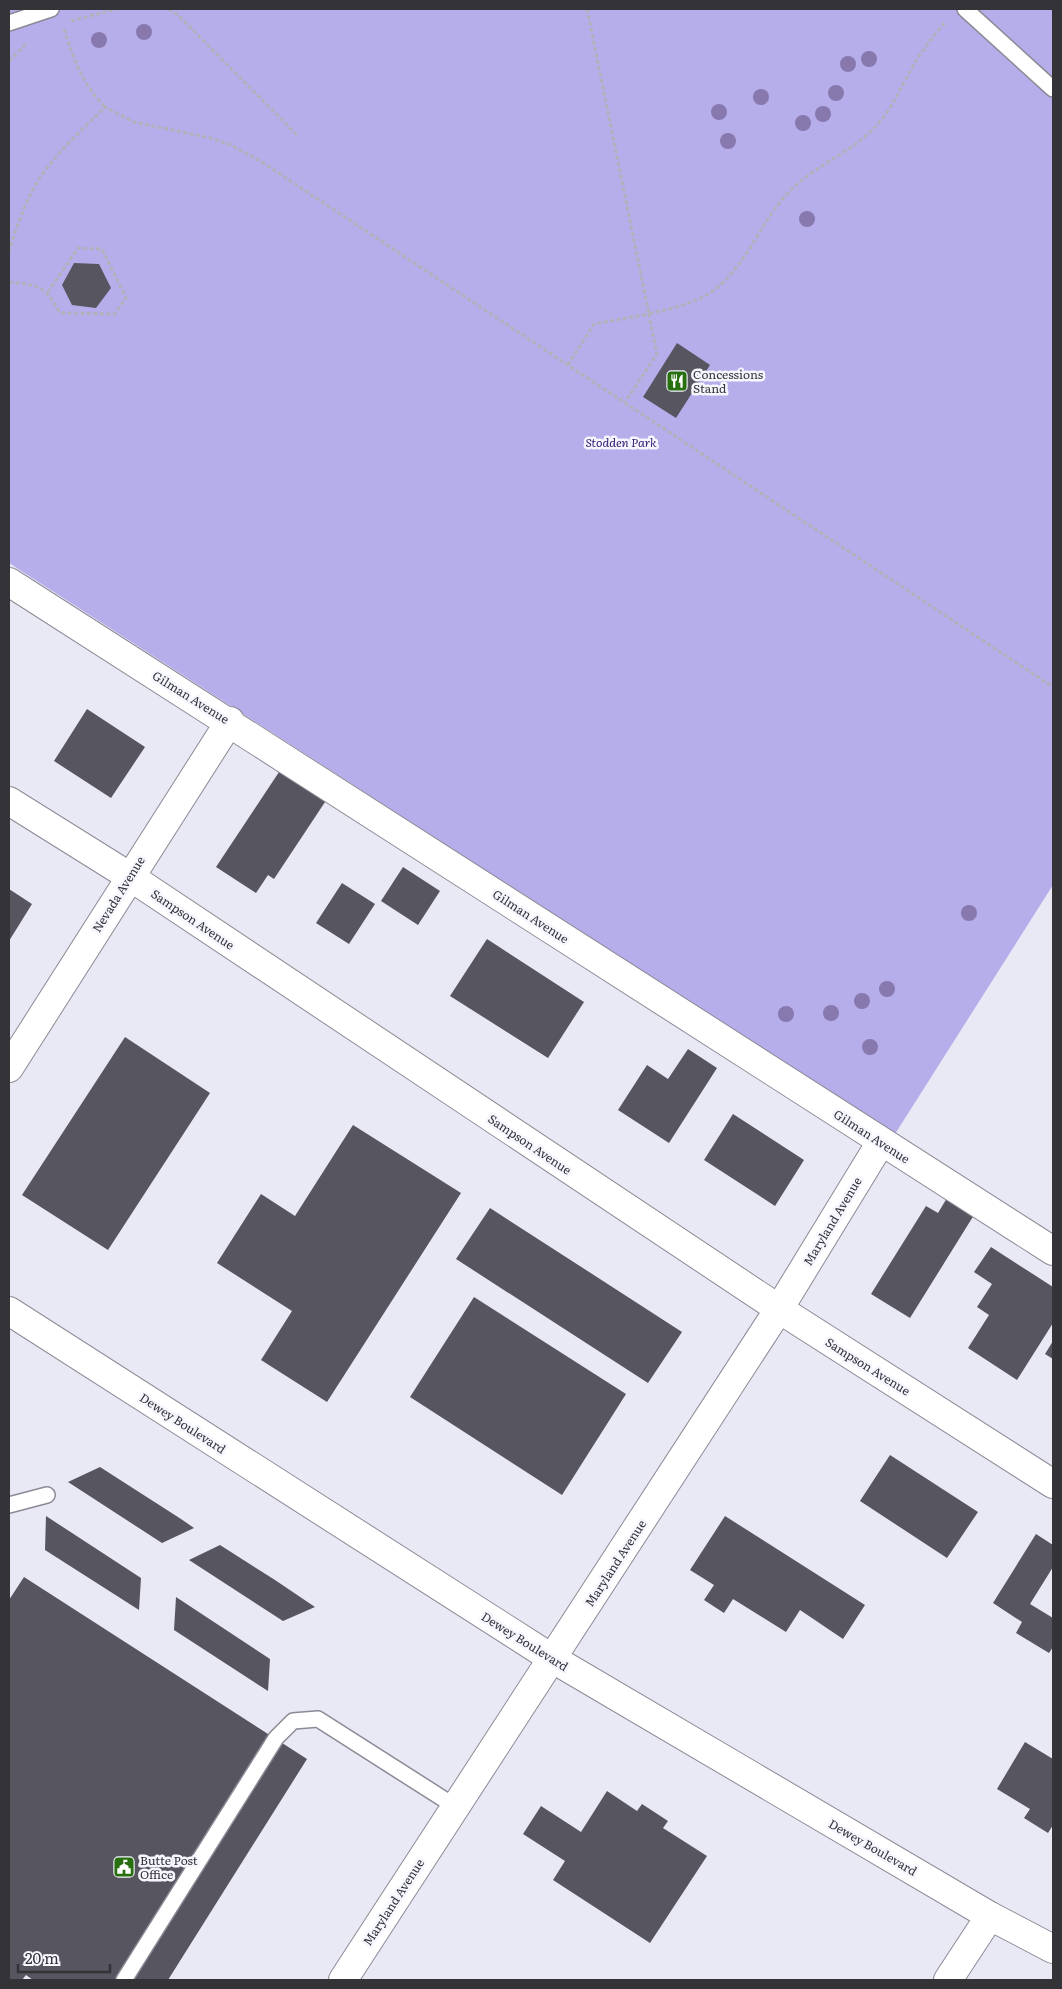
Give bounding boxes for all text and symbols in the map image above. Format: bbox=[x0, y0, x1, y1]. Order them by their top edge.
place label: Concessions Stand bbox=[693, 365, 764, 397]
restaurant icon: Concessions Stand bbox=[665, 369, 689, 393]
park label: Stodden Park bbox=[585, 433, 657, 451]
street label: Gilman Avenue bbox=[149, 666, 233, 728]
street label: Nevada Avenue bbox=[87, 852, 149, 936]
street label: Sampson Avenue bbox=[148, 884, 238, 954]
street label: Gilman Avenue bbox=[489, 885, 573, 947]
street label: Gilman Avenue bbox=[830, 1105, 914, 1167]
street label: Sampson Avenue bbox=[485, 1109, 575, 1179]
street label: Maryland Avenue bbox=[798, 1173, 866, 1269]
street label: Sampson Avenue bbox=[822, 1333, 914, 1399]
street label: Dewey Boulevard bbox=[136, 1388, 230, 1458]
street label: Maryland Avenue bbox=[580, 1516, 650, 1610]
street label: Dewey Boulevard bbox=[478, 1607, 572, 1675]
street label: Dewey Boulevard bbox=[825, 1814, 921, 1880]
place label: Butte Post Office bbox=[140, 1851, 198, 1883]
public building icon: Butte Post Office bbox=[112, 1855, 136, 1879]
street label: Maryland Avenue bbox=[358, 1855, 428, 1949]
scale bar bbox=[18, 1942, 110, 1974]
text: 20 m bbox=[25, 1946, 59, 1969]

